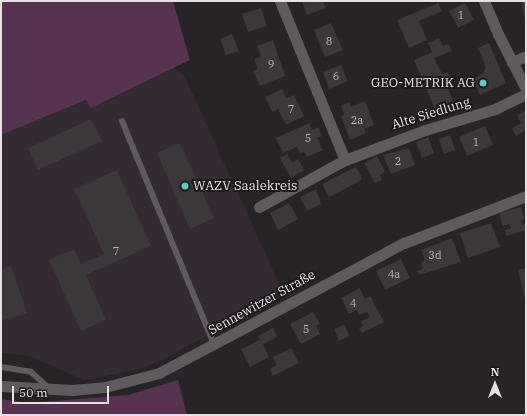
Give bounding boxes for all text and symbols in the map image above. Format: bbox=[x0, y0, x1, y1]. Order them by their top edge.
house number: 1 bbox=[458, 8, 464, 22]
house number: 8 bbox=[326, 34, 332, 48]
house number: 9 bbox=[268, 57, 274, 71]
house number: 6 bbox=[333, 69, 339, 83]
place label: GEO-METRIK AG bbox=[371, 75, 475, 91]
marker: GEO-METRIK AG bbox=[478, 78, 488, 88]
street label: Alte Siedlung bbox=[390, 95, 472, 133]
house number: 7 bbox=[288, 102, 294, 116]
house number: 2a bbox=[351, 113, 363, 127]
house number: 5 bbox=[305, 131, 311, 145]
house number: 1 bbox=[473, 135, 479, 149]
house number: 2 bbox=[395, 154, 401, 168]
place label: WAZV Saalekreis bbox=[193, 178, 297, 194]
marker: WAZV Saalekreis bbox=[180, 181, 190, 191]
house number: 7 bbox=[113, 244, 119, 258]
house number: 3d bbox=[428, 248, 442, 262]
street label: Sennewitzer Straße bbox=[206, 267, 318, 339]
house number: 4a bbox=[388, 267, 400, 281]
house number: 4 bbox=[350, 296, 356, 310]
house number: 5 bbox=[303, 322, 309, 336]
north arrow bbox=[475, 364, 515, 404]
text: N bbox=[491, 365, 499, 379]
scale bar bbox=[14, 378, 111, 404]
text: 50 m bbox=[19, 385, 48, 400]

